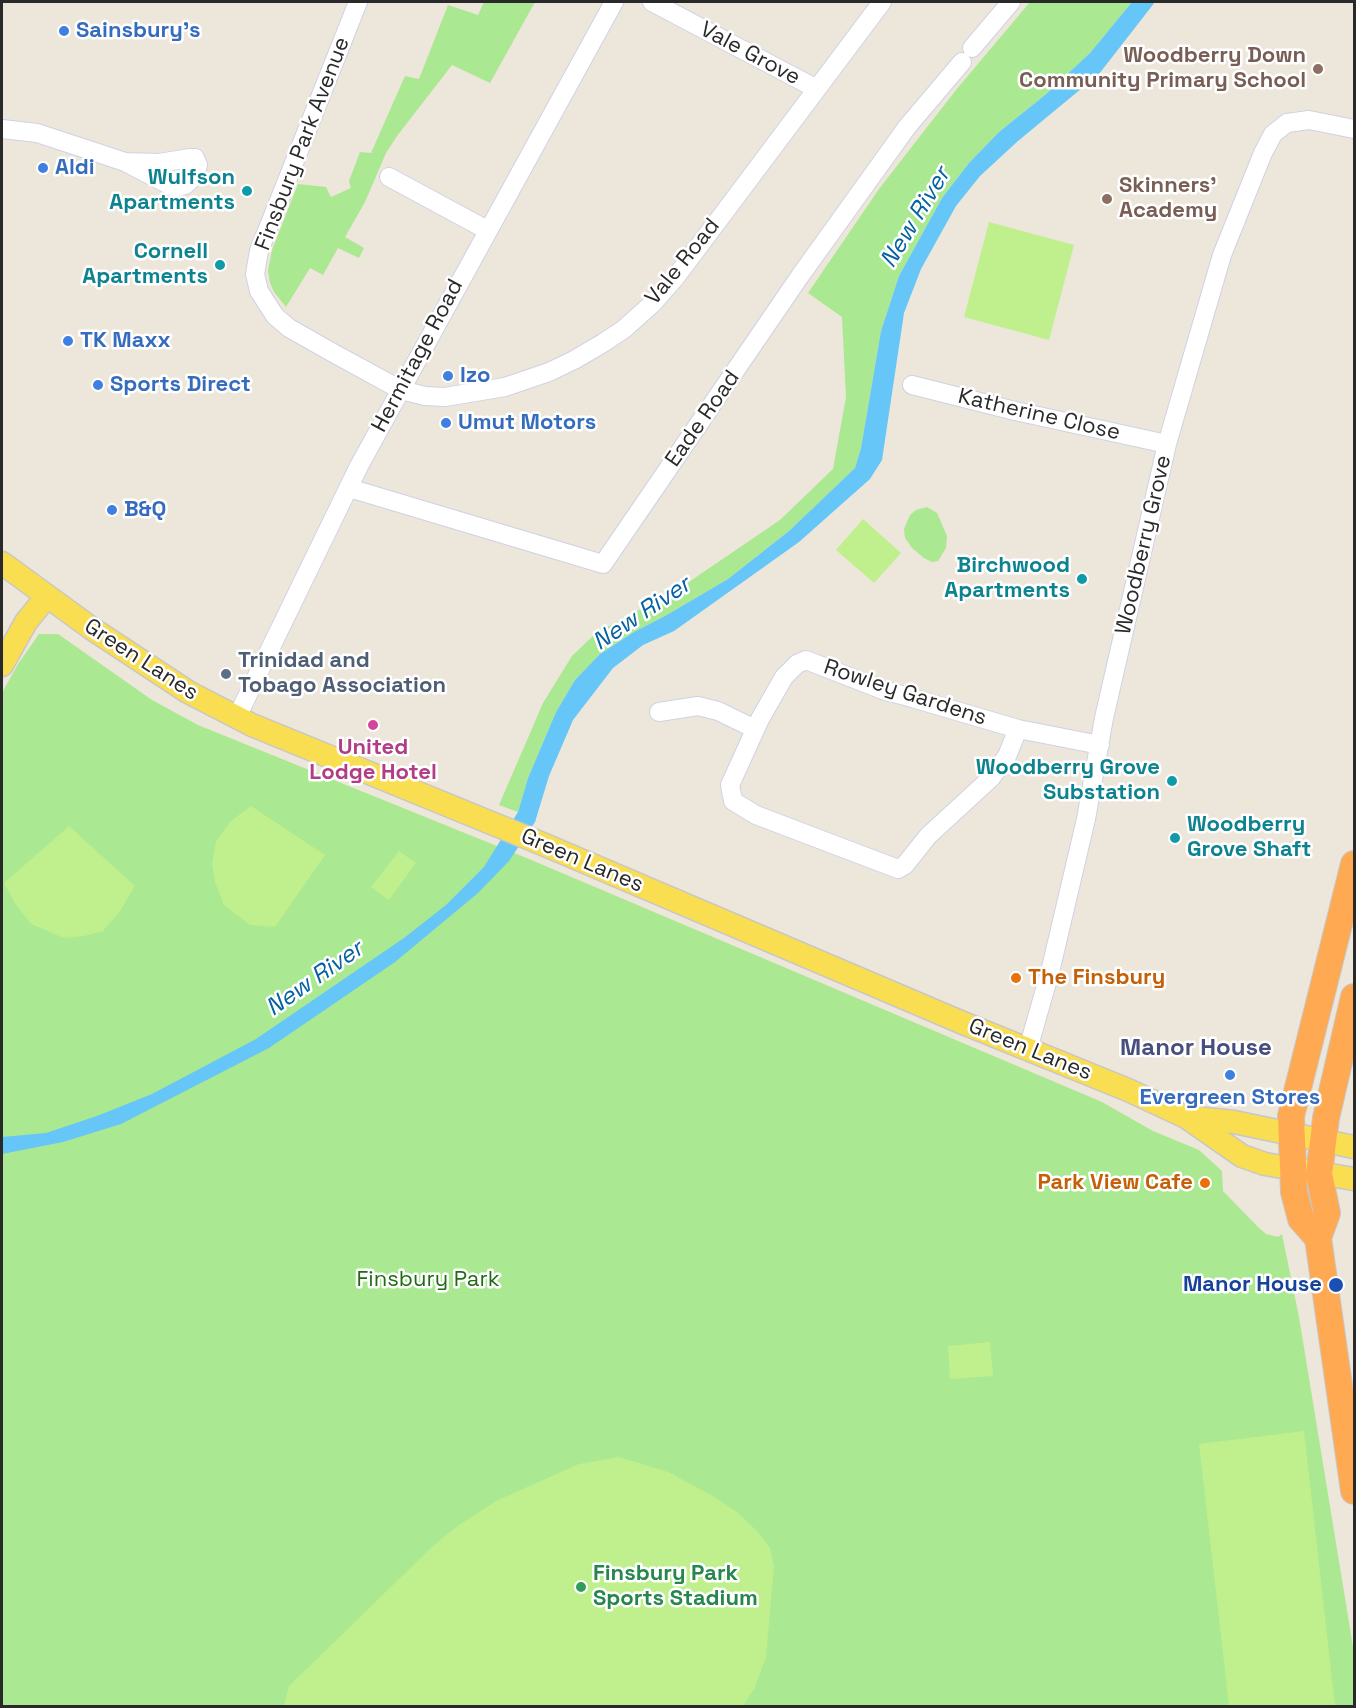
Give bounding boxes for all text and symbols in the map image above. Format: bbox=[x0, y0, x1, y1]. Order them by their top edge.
street label: Vale Grove bbox=[695, 17, 805, 91]
place label: Sainsbury's bbox=[76, 18, 201, 44]
marker: Sainsbury's bbox=[57, 24, 71, 38]
street label: Finsbury Park Avenue bbox=[250, 34, 356, 254]
place label: Woodberry Down Community Primary School bbox=[1019, 43, 1306, 94]
marker: Woodberry Down Community Primary School bbox=[1311, 62, 1325, 76]
place label: Aldi bbox=[55, 155, 95, 181]
marker: Aldi bbox=[36, 161, 50, 175]
water label: New River bbox=[875, 163, 957, 273]
place label: Wulfson Apartments bbox=[109, 165, 235, 216]
place label: Skinners' Academy bbox=[1119, 173, 1217, 224]
marker: Wulfson Apartments bbox=[240, 184, 254, 198]
marker: Skinners' Academy bbox=[1100, 192, 1114, 206]
street label: Vale Road bbox=[640, 213, 726, 311]
place label: Cornell Apartments bbox=[82, 239, 208, 290]
marker: Cornell Apartments bbox=[213, 258, 227, 272]
street label: Hermitage Road bbox=[367, 275, 469, 437]
place label: TK Maxx bbox=[80, 328, 170, 354]
marker: TK Maxx bbox=[61, 334, 75, 348]
place label: Izo bbox=[460, 363, 490, 389]
street label: Eade Road bbox=[660, 366, 746, 472]
marker: Izo bbox=[441, 369, 455, 383]
place label: Sports Direct bbox=[110, 372, 251, 398]
marker: Sports Direct bbox=[91, 378, 105, 392]
street label: Katherine Close bbox=[955, 384, 1123, 446]
place label: Umut Motors bbox=[458, 410, 596, 436]
marker: Umut Motors bbox=[439, 416, 453, 430]
street label: Woodberry Grove bbox=[1111, 453, 1177, 637]
place label: B&Q bbox=[124, 497, 166, 523]
marker: B&Q bbox=[105, 503, 119, 517]
place label: Birchwood Apartments bbox=[944, 553, 1070, 604]
water label: New River bbox=[588, 571, 696, 657]
marker: Birchwood Apartments bbox=[1075, 572, 1089, 586]
street label: Green Lanes bbox=[79, 613, 203, 707]
place label: Trinidad and Tobago Association bbox=[238, 648, 446, 700]
street label: Rowley Gardens bbox=[820, 654, 990, 732]
marker: Trinidad and Tobago Association bbox=[219, 667, 233, 681]
marker: United Lodge Hotel bbox=[366, 718, 380, 732]
place label: United Lodge Hotel bbox=[309, 735, 437, 786]
place label: Woodberry Grove Substation bbox=[976, 755, 1160, 806]
marker: Woodberry Grove Substation bbox=[1165, 774, 1179, 788]
place label: Woodberry Grove Shaft bbox=[1187, 812, 1311, 864]
street label: Green Lanes bbox=[517, 823, 647, 899]
marker: Woodberry Grove Shaft bbox=[1168, 831, 1182, 845]
water label: New River bbox=[261, 935, 369, 1023]
place label: The Finsbury bbox=[1028, 965, 1165, 991]
marker: The Finsbury bbox=[1009, 971, 1023, 985]
street label: Green Lanes bbox=[965, 1013, 1095, 1087]
district label: Manor House bbox=[1120, 1034, 1272, 1062]
marker: Evergreen Stores bbox=[1223, 1068, 1237, 1082]
place label: Evergreen Stores bbox=[1140, 1085, 1320, 1111]
place label: Park View Cafe bbox=[1038, 1170, 1193, 1196]
marker: Park View Cafe bbox=[1198, 1176, 1212, 1190]
park label: Finsbury Park bbox=[356, 1267, 500, 1293]
place label: Manor House bbox=[1183, 1272, 1322, 1298]
marker: Manor House bbox=[1327, 1276, 1345, 1294]
place label: Finsbury Park Sports Stadium bbox=[593, 1561, 758, 1612]
marker: Finsbury Park Sports Stadium bbox=[574, 1580, 588, 1594]

